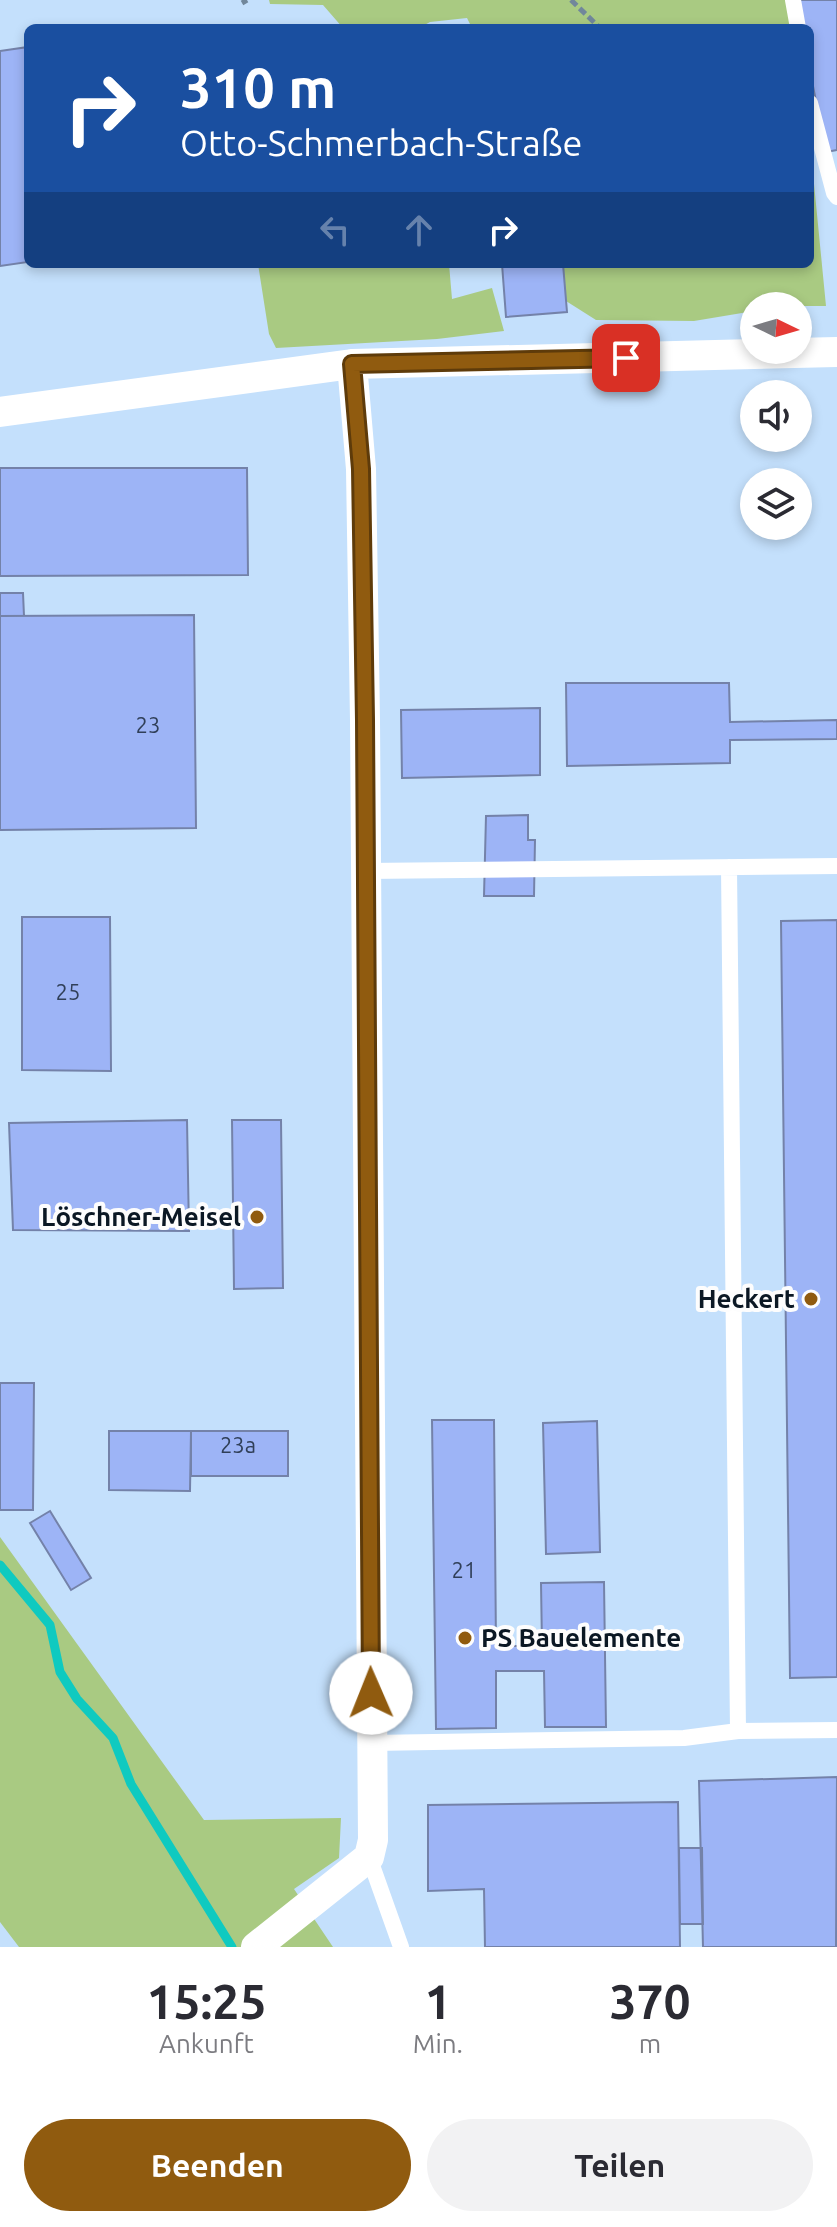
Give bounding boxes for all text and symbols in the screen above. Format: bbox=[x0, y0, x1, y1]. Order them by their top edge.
icon: right bbox=[48, 56, 152, 160]
text: 310 m bbox=[180, 56, 336, 119]
text: Otto-Schmerbach-Straße bbox=[180, 122, 582, 163]
icon: left bbox=[313, 208, 357, 252]
icon: ahead bbox=[397, 208, 441, 252]
icon: right bbox=[481, 208, 525, 252]
north arrow bbox=[740, 292, 812, 364]
map controls bbox=[740, 292, 812, 540]
pin bbox=[592, 324, 660, 392]
icon: arrive bbox=[604, 336, 648, 380]
button: sound bbox=[740, 380, 812, 452]
button: layers bbox=[740, 468, 812, 540]
house number: 23 bbox=[136, 712, 160, 737]
house number: 25 bbox=[56, 979, 80, 1004]
place label: Löschner-Meisel bbox=[41, 1202, 241, 1231]
marker: Löschner-Meisel bbox=[248, 1208, 266, 1226]
place label: Heckert bbox=[698, 1284, 795, 1313]
marker: Heckert bbox=[802, 1290, 820, 1308]
house number: 23a bbox=[220, 1432, 256, 1457]
house number: 21 bbox=[452, 1557, 476, 1582]
place label: PS Bauelemente bbox=[481, 1623, 681, 1652]
marker: PS Bauelemente bbox=[456, 1629, 474, 1647]
position arrow bbox=[329, 1651, 413, 1735]
text: 15:25 bbox=[146, 1974, 266, 2028]
text: 1 bbox=[424, 1974, 451, 2028]
text: 370 bbox=[609, 1974, 691, 2028]
text: Ankunft bbox=[159, 2029, 254, 2058]
text: Min. bbox=[413, 2029, 463, 2058]
text: m bbox=[639, 2029, 661, 2058]
button: Beenden bbox=[24, 2119, 411, 2211]
button: Teilen bbox=[427, 2119, 813, 2211]

